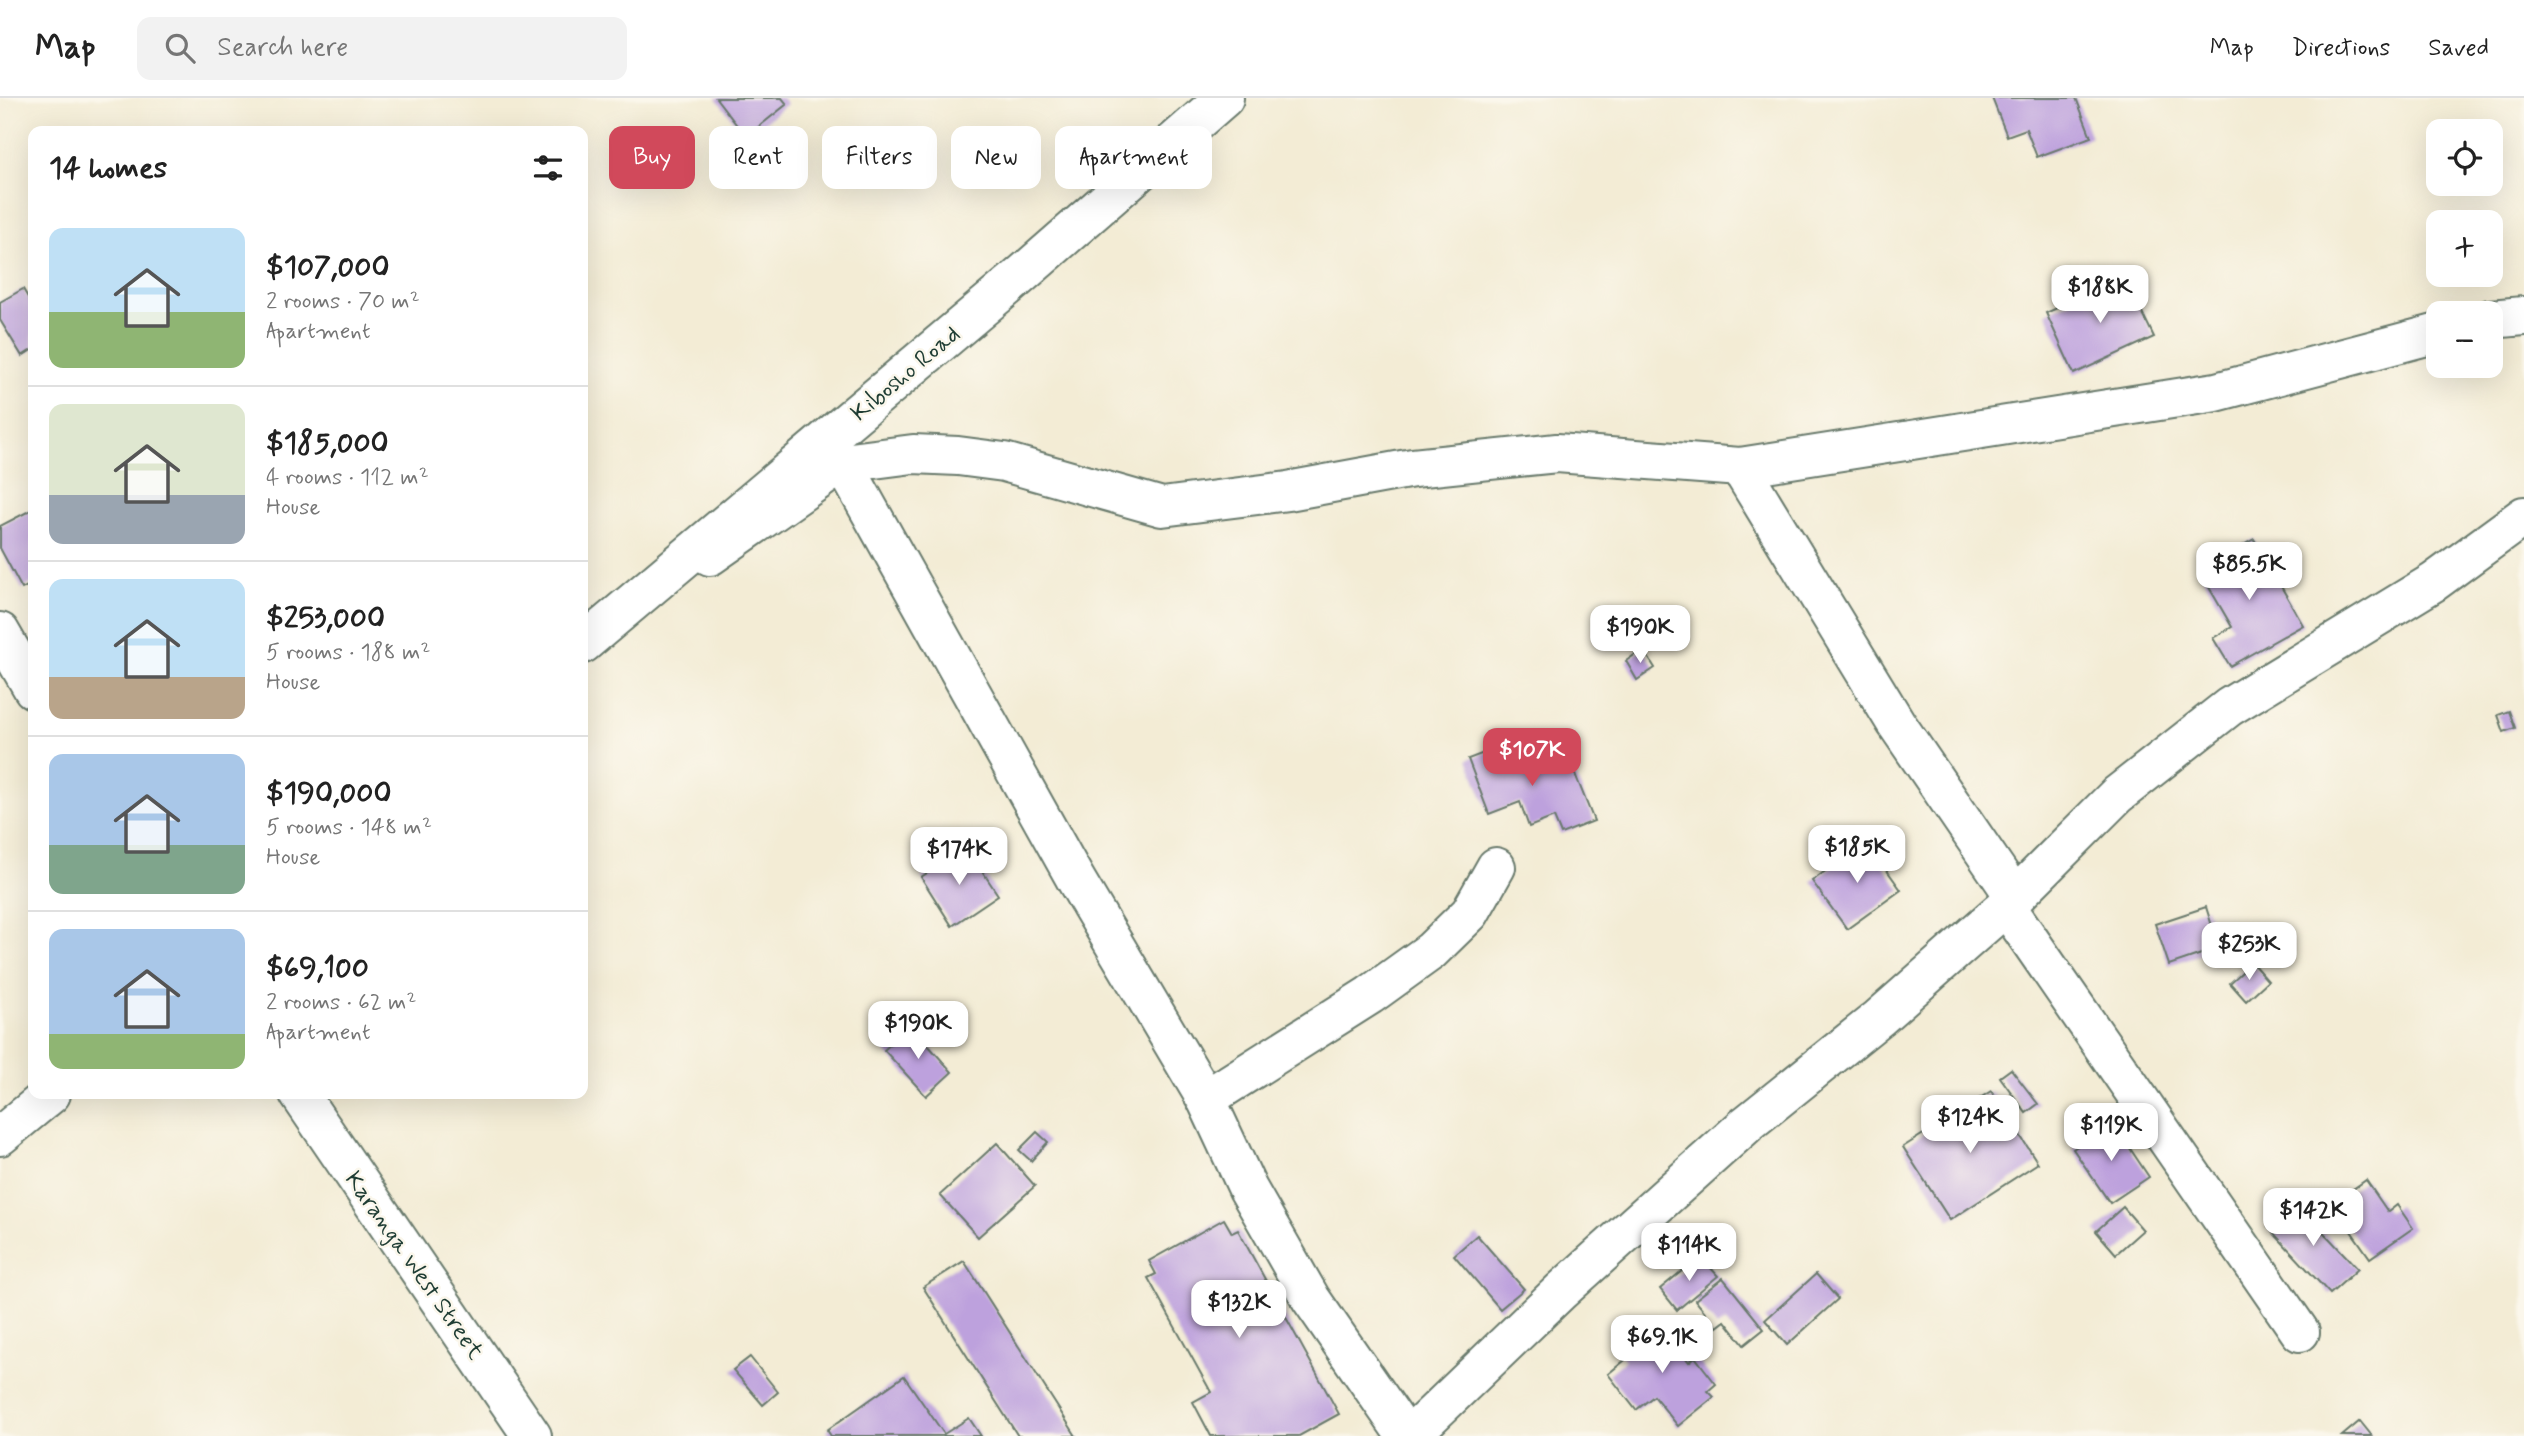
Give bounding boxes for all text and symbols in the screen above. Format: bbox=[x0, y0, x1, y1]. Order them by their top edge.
search box bbox=[137, 17, 627, 80]
text: Map bbox=[35, 26, 95, 70]
icon: search bbox=[161, 29, 199, 67]
text: Search here bbox=[217, 31, 348, 65]
text: Map bbox=[2210, 33, 2254, 64]
text: Directions bbox=[2292, 33, 2390, 64]
text: Saved bbox=[2428, 33, 2489, 64]
map controls bbox=[2426, 119, 2503, 378]
button: locate bbox=[2426, 119, 2503, 196]
chip: Buy bbox=[609, 126, 695, 189]
chip: Rent bbox=[709, 126, 808, 189]
chip: Filters bbox=[822, 126, 937, 189]
chip: New bbox=[951, 126, 1041, 189]
chip: Apartment bbox=[1055, 126, 1212, 189]
text: 14 homes bbox=[49, 149, 167, 188]
icon: filters bbox=[529, 149, 567, 187]
button: + bbox=[2426, 210, 2503, 287]
text: $107,000 bbox=[266, 248, 389, 287]
icon: home bbox=[105, 256, 189, 340]
pin: $188K bbox=[2051, 266, 2149, 325]
text: $188K bbox=[2067, 273, 2133, 303]
text: 2 rooms · 70 m² bbox=[266, 287, 420, 317]
button: − bbox=[2426, 301, 2503, 378]
text: Apartment bbox=[266, 317, 371, 347]
street label: Kibosho Road bbox=[845, 319, 967, 429]
text: $185,000 bbox=[266, 424, 389, 463]
icon: home bbox=[105, 432, 189, 516]
text: 4 rooms · 112 m² bbox=[266, 463, 429, 493]
text: House bbox=[266, 493, 320, 523]
pin: $85.5K bbox=[2192, 542, 2306, 602]
text: $85.5K bbox=[2212, 550, 2286, 580]
text: $253,000 bbox=[266, 599, 385, 638]
pin: $190K bbox=[1591, 606, 1689, 665]
icon: home bbox=[105, 607, 189, 691]
text: $190K bbox=[1606, 613, 1674, 643]
text: 5 rooms · 188 m² bbox=[266, 638, 430, 668]
text: House bbox=[266, 668, 320, 698]
pin: $107K bbox=[1483, 728, 1581, 788]
text: $107K bbox=[1499, 736, 1565, 766]
text: $190,000 bbox=[266, 774, 391, 813]
icon: home bbox=[105, 782, 189, 866]
text: 5 rooms · 148 m² bbox=[266, 813, 432, 843]
pin: $185K bbox=[1808, 826, 1906, 885]
pin: $174K bbox=[910, 828, 1008, 887]
text: $185K bbox=[1824, 833, 1890, 863]
text: $174K bbox=[926, 835, 992, 865]
text: House bbox=[266, 843, 320, 873]
pin: $253K bbox=[2200, 922, 2298, 982]
text: $253K bbox=[2218, 930, 2280, 960]
text: $69,100 bbox=[266, 949, 369, 988]
icon: home bbox=[105, 957, 189, 1041]
text: 2 rooms · 62 m² bbox=[266, 988, 417, 1018]
pin: $190K bbox=[869, 1002, 967, 1061]
text: $190K bbox=[884, 1009, 952, 1039]
text: Apartment bbox=[266, 1018, 371, 1048]
pin: $124K bbox=[1921, 1096, 2019, 1155]
text: $124K bbox=[1937, 1103, 2003, 1133]
pin: $119K bbox=[2062, 1104, 2160, 1163]
text: $119K bbox=[2080, 1111, 2142, 1141]
street label: Karanga West Street bbox=[337, 1166, 490, 1366]
pin: $142K bbox=[2264, 1188, 2362, 1248]
text: $142K bbox=[2279, 1196, 2347, 1226]
pin: $114K bbox=[1640, 1224, 1738, 1283]
text: $114K bbox=[1657, 1231, 1721, 1261]
pin: $132K bbox=[1190, 1280, 1288, 1340]
text: $132K bbox=[1207, 1288, 1271, 1318]
pin: $69.1K bbox=[1605, 1316, 1719, 1375]
text: $69.1K bbox=[1627, 1323, 1697, 1353]

